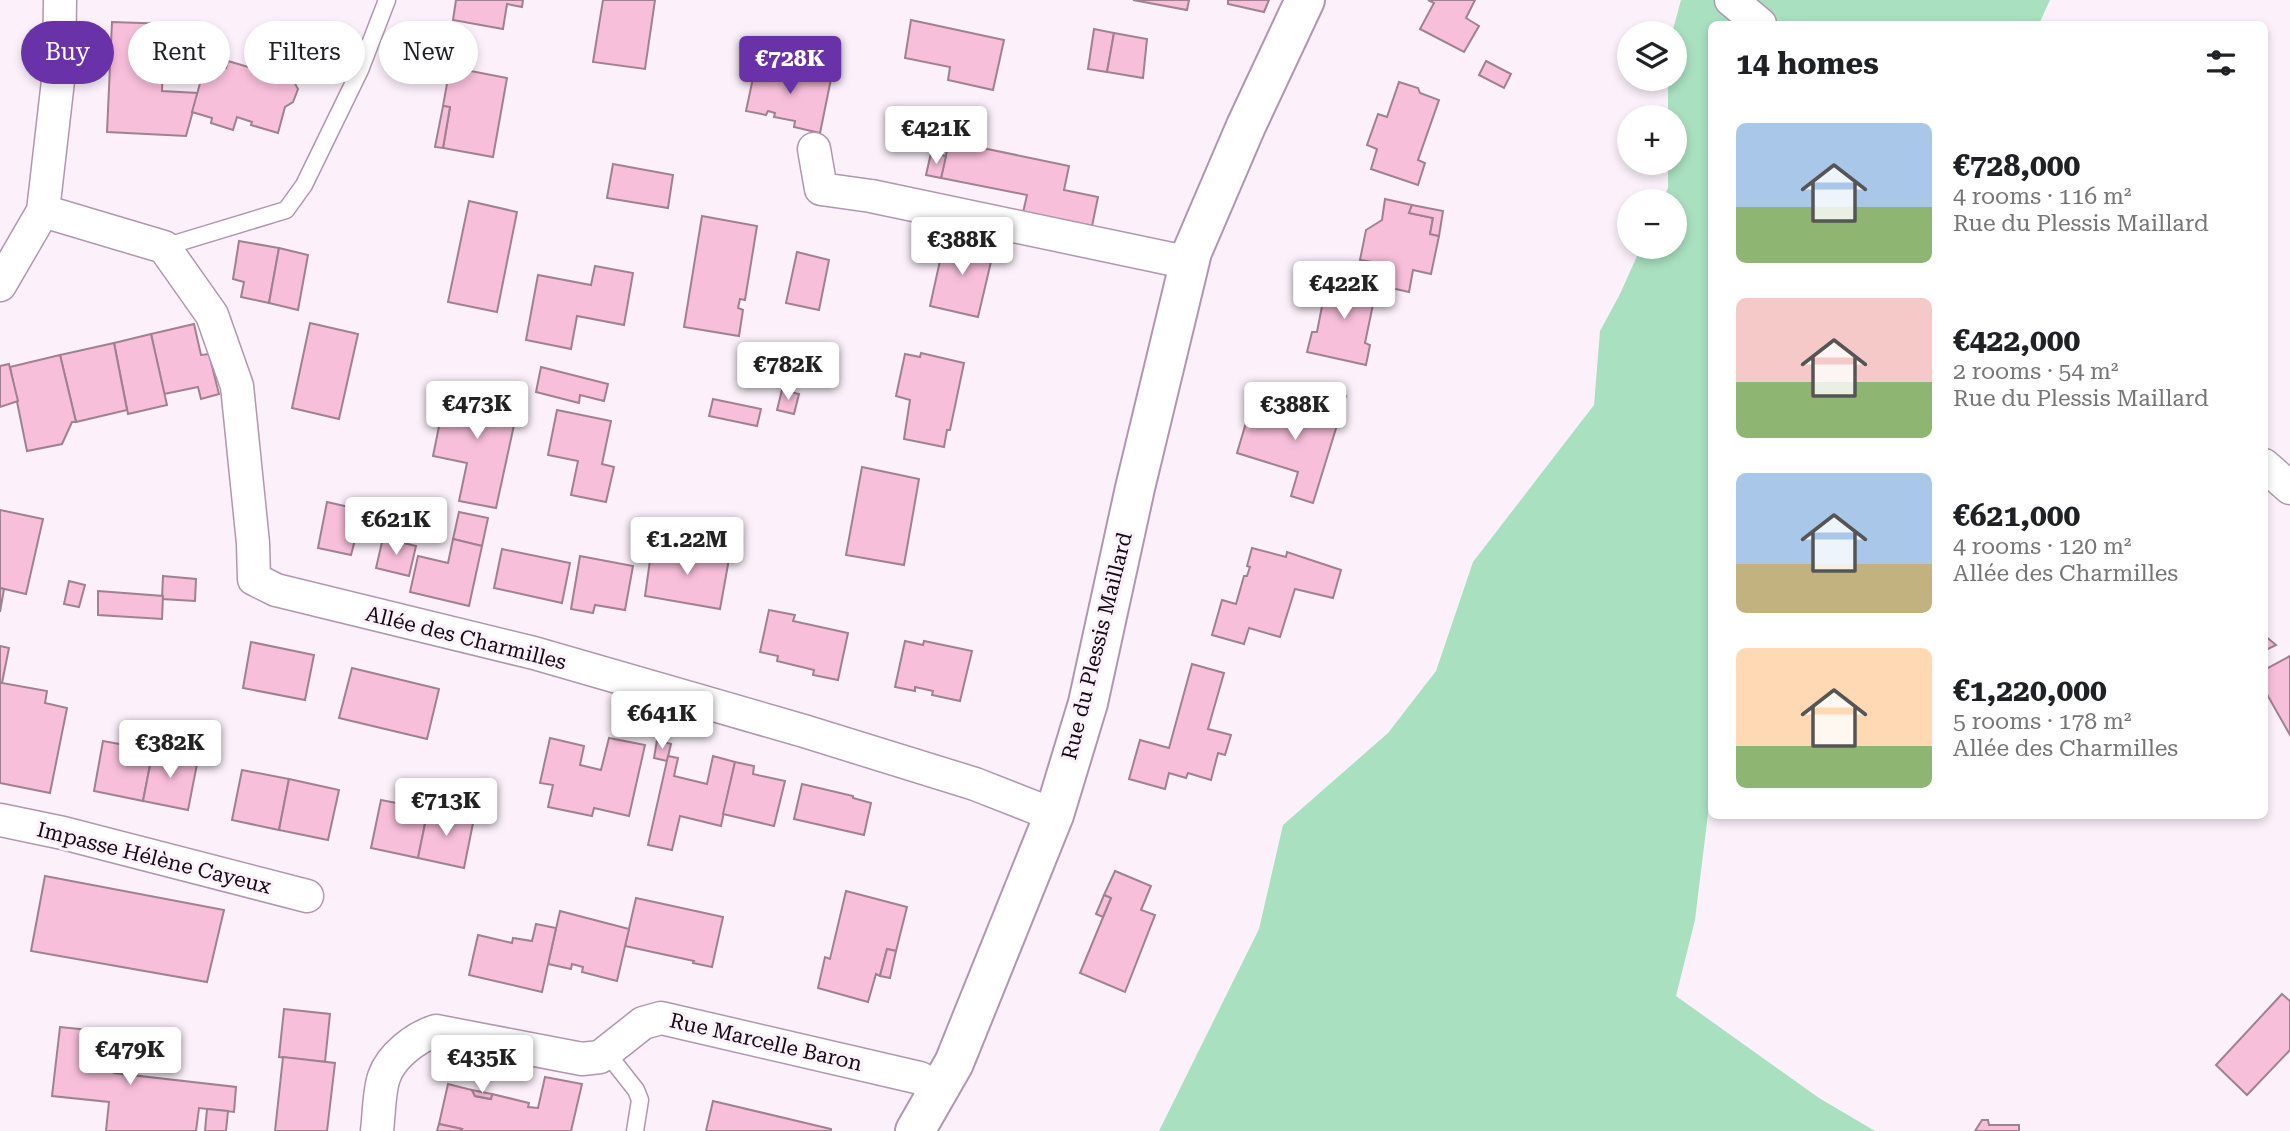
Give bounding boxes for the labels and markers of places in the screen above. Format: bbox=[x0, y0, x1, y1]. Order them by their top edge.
pin: €728K bbox=[741, 36, 839, 96]
pin: €421K bbox=[887, 106, 985, 166]
pin: €388K bbox=[913, 218, 1011, 277]
pin: €422K bbox=[1295, 262, 1393, 321]
pin: €782K bbox=[739, 342, 837, 402]
pin: €473K bbox=[428, 382, 526, 441]
pin: €388K bbox=[1246, 382, 1344, 442]
pin: €621K bbox=[347, 498, 445, 557]
pin: €1.22M bbox=[630, 518, 744, 577]
pin: €641K bbox=[613, 692, 711, 751]
pin: €382K bbox=[121, 720, 219, 780]
pin: €713K bbox=[397, 778, 495, 838]
pin: €479K bbox=[81, 1028, 179, 1087]
pin: €435K bbox=[433, 1036, 531, 1095]

